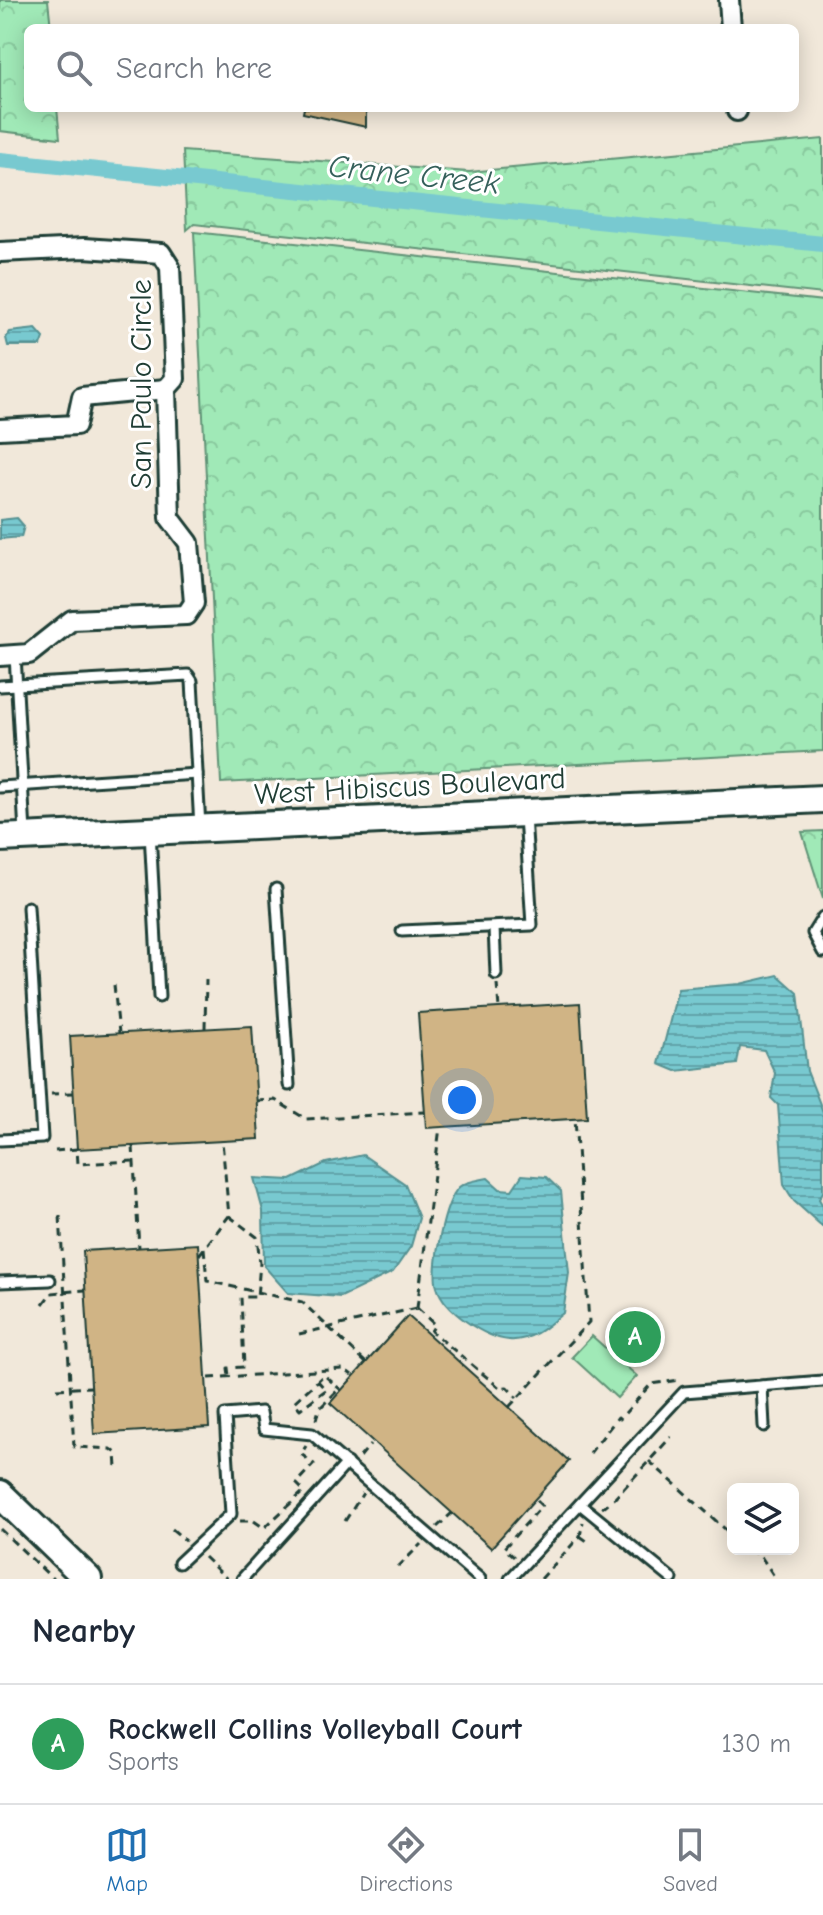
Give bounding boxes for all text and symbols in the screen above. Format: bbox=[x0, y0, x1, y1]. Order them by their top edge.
search box bbox=[24, 24, 799, 112]
icon: search bbox=[52, 46, 96, 90]
text: Search here bbox=[116, 51, 272, 86]
water label: Crane Creek bbox=[327, 147, 502, 202]
street label: San Paulo Circle bbox=[124, 279, 159, 489]
street label: West Hibiscus Boulevard bbox=[253, 761, 567, 812]
your location bbox=[442, 1080, 482, 1120]
pin: A bbox=[609, 1307, 661, 1367]
map controls bbox=[727, 1483, 799, 1555]
button: layers bbox=[727, 1483, 799, 1555]
text: Nearby bbox=[32, 1611, 135, 1651]
text: Rockwell Collins Volleyball Court bbox=[108, 1712, 522, 1747]
text: A bbox=[51, 1729, 65, 1759]
text: 130 m bbox=[722, 1729, 791, 1759]
text: Sports bbox=[108, 1747, 179, 1777]
tab: Map bbox=[105, 1823, 149, 1897]
tab: Directions bbox=[360, 1823, 453, 1897]
tab: Saved bbox=[663, 1823, 718, 1897]

